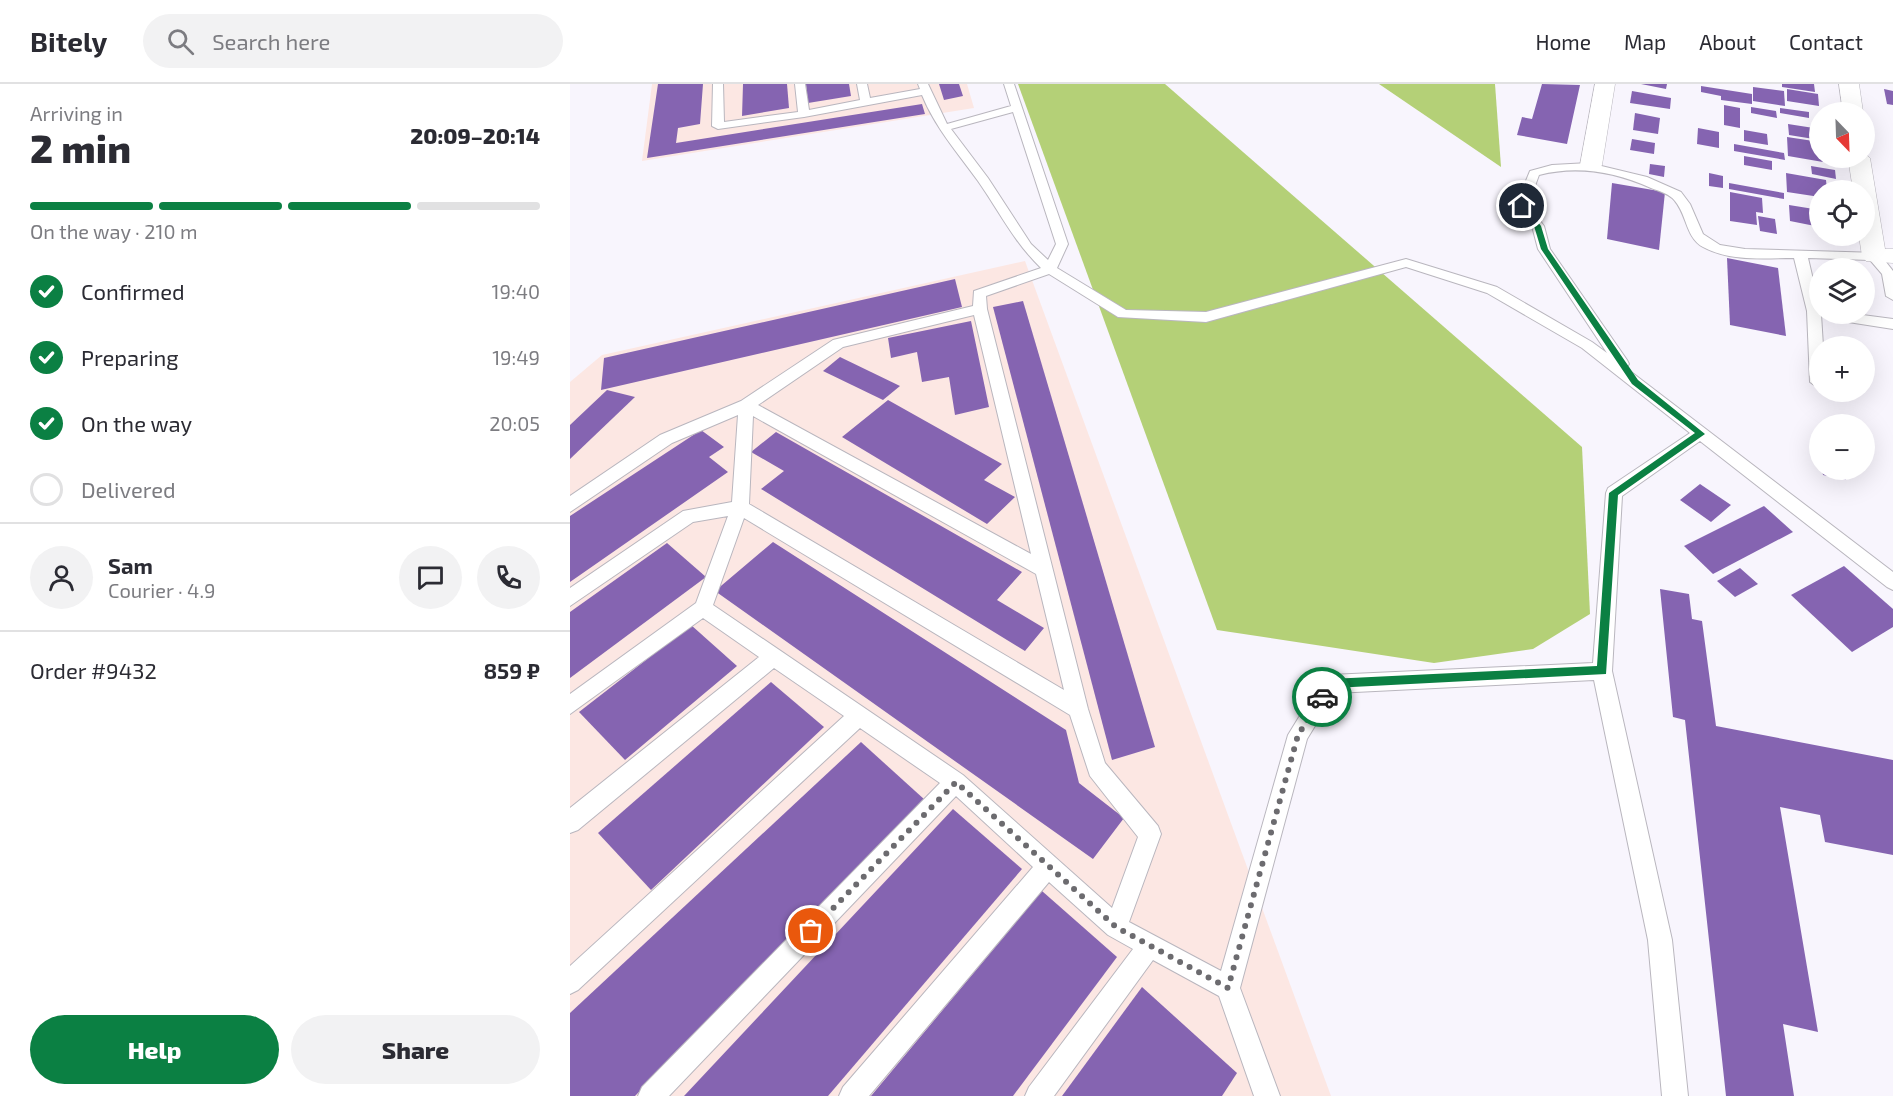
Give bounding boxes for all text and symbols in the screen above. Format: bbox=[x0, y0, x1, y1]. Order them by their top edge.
search box bbox=[143, 14, 563, 68]
text: Bitely bbox=[30, 24, 107, 58]
icon: search bbox=[164, 25, 197, 58]
text: Search here bbox=[212, 28, 330, 54]
text: Home bbox=[1535, 29, 1591, 54]
text: Map bbox=[1624, 29, 1666, 54]
text: About bbox=[1699, 29, 1756, 54]
text: Contact bbox=[1789, 29, 1863, 54]
text: Arriving in bbox=[30, 101, 123, 125]
north arrow bbox=[1809, 102, 1875, 168]
map controls bbox=[1809, 102, 1875, 480]
text: 20:09–20:14 bbox=[410, 122, 540, 148]
text: 2 min bbox=[30, 124, 131, 171]
pin bbox=[1496, 180, 1547, 231]
button: locate bbox=[1809, 180, 1875, 246]
icon: home bbox=[1505, 189, 1538, 222]
text: On the way · 210 m bbox=[30, 219, 198, 243]
button: layers bbox=[1809, 258, 1875, 324]
icon: check bbox=[30, 275, 63, 308]
text: Confirmed bbox=[81, 278, 185, 304]
text: 19:40 bbox=[492, 279, 540, 303]
button: + bbox=[1809, 336, 1875, 402]
icon: check bbox=[30, 341, 63, 374]
text: Preparing bbox=[81, 344, 179, 370]
text: 19:49 bbox=[492, 345, 540, 369]
icon: check bbox=[30, 407, 63, 440]
text: On the way bbox=[81, 410, 192, 436]
text: 20:05 bbox=[489, 411, 540, 435]
button: − bbox=[1809, 414, 1875, 480]
text: Delivered bbox=[81, 476, 176, 502]
button: person bbox=[30, 546, 93, 609]
button: chat bbox=[399, 546, 462, 609]
button: phone bbox=[477, 546, 540, 609]
text: Sam bbox=[108, 552, 153, 578]
text: Courier · 4.9 bbox=[108, 578, 215, 602]
text: Order #9432 bbox=[30, 657, 157, 683]
text: 859 ₽ bbox=[483, 657, 540, 683]
courier bbox=[1292, 667, 1352, 727]
icon: car bbox=[1306, 681, 1339, 714]
pin bbox=[785, 905, 836, 956]
icon: bag bbox=[794, 914, 827, 947]
button: Help bbox=[30, 1015, 279, 1084]
button: Share bbox=[291, 1015, 540, 1084]

